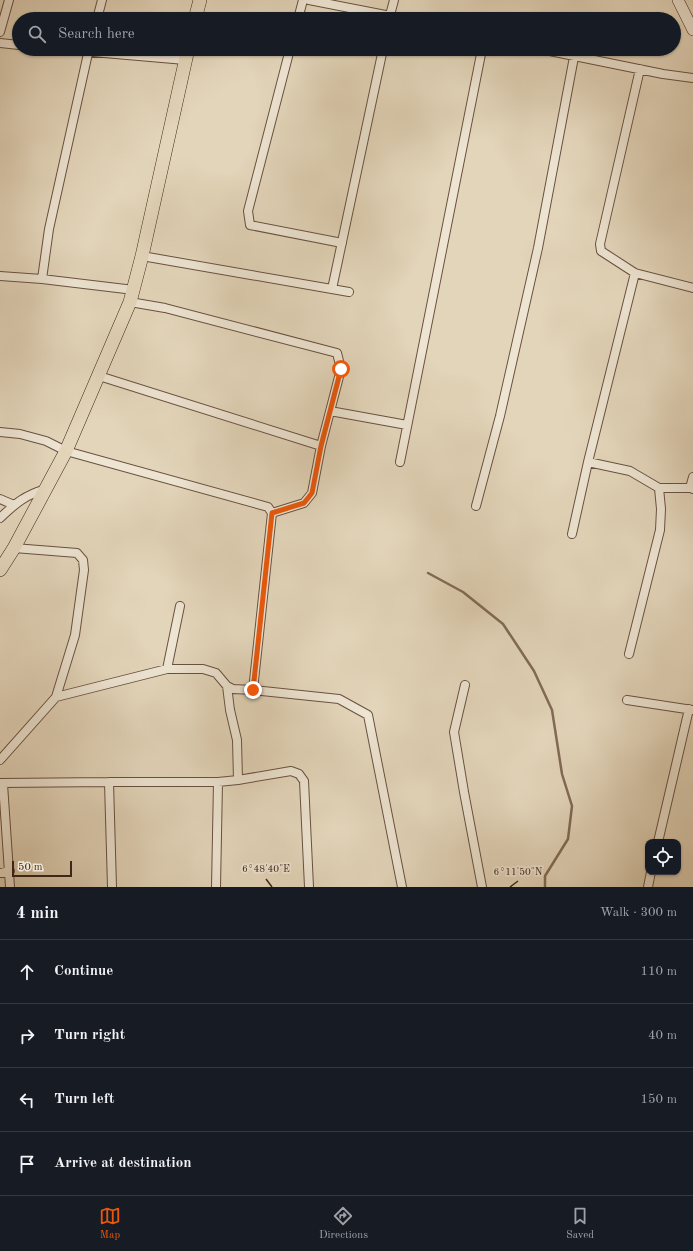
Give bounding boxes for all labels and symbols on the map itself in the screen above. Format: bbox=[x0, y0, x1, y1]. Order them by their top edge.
route start bbox=[332, 360, 350, 378]
route end bbox=[244, 681, 262, 699]
scale bar bbox=[12, 859, 72, 878]
text: 6°48'40"E bbox=[242, 864, 290, 874]
text: 6°11'50"N bbox=[494, 867, 543, 877]

